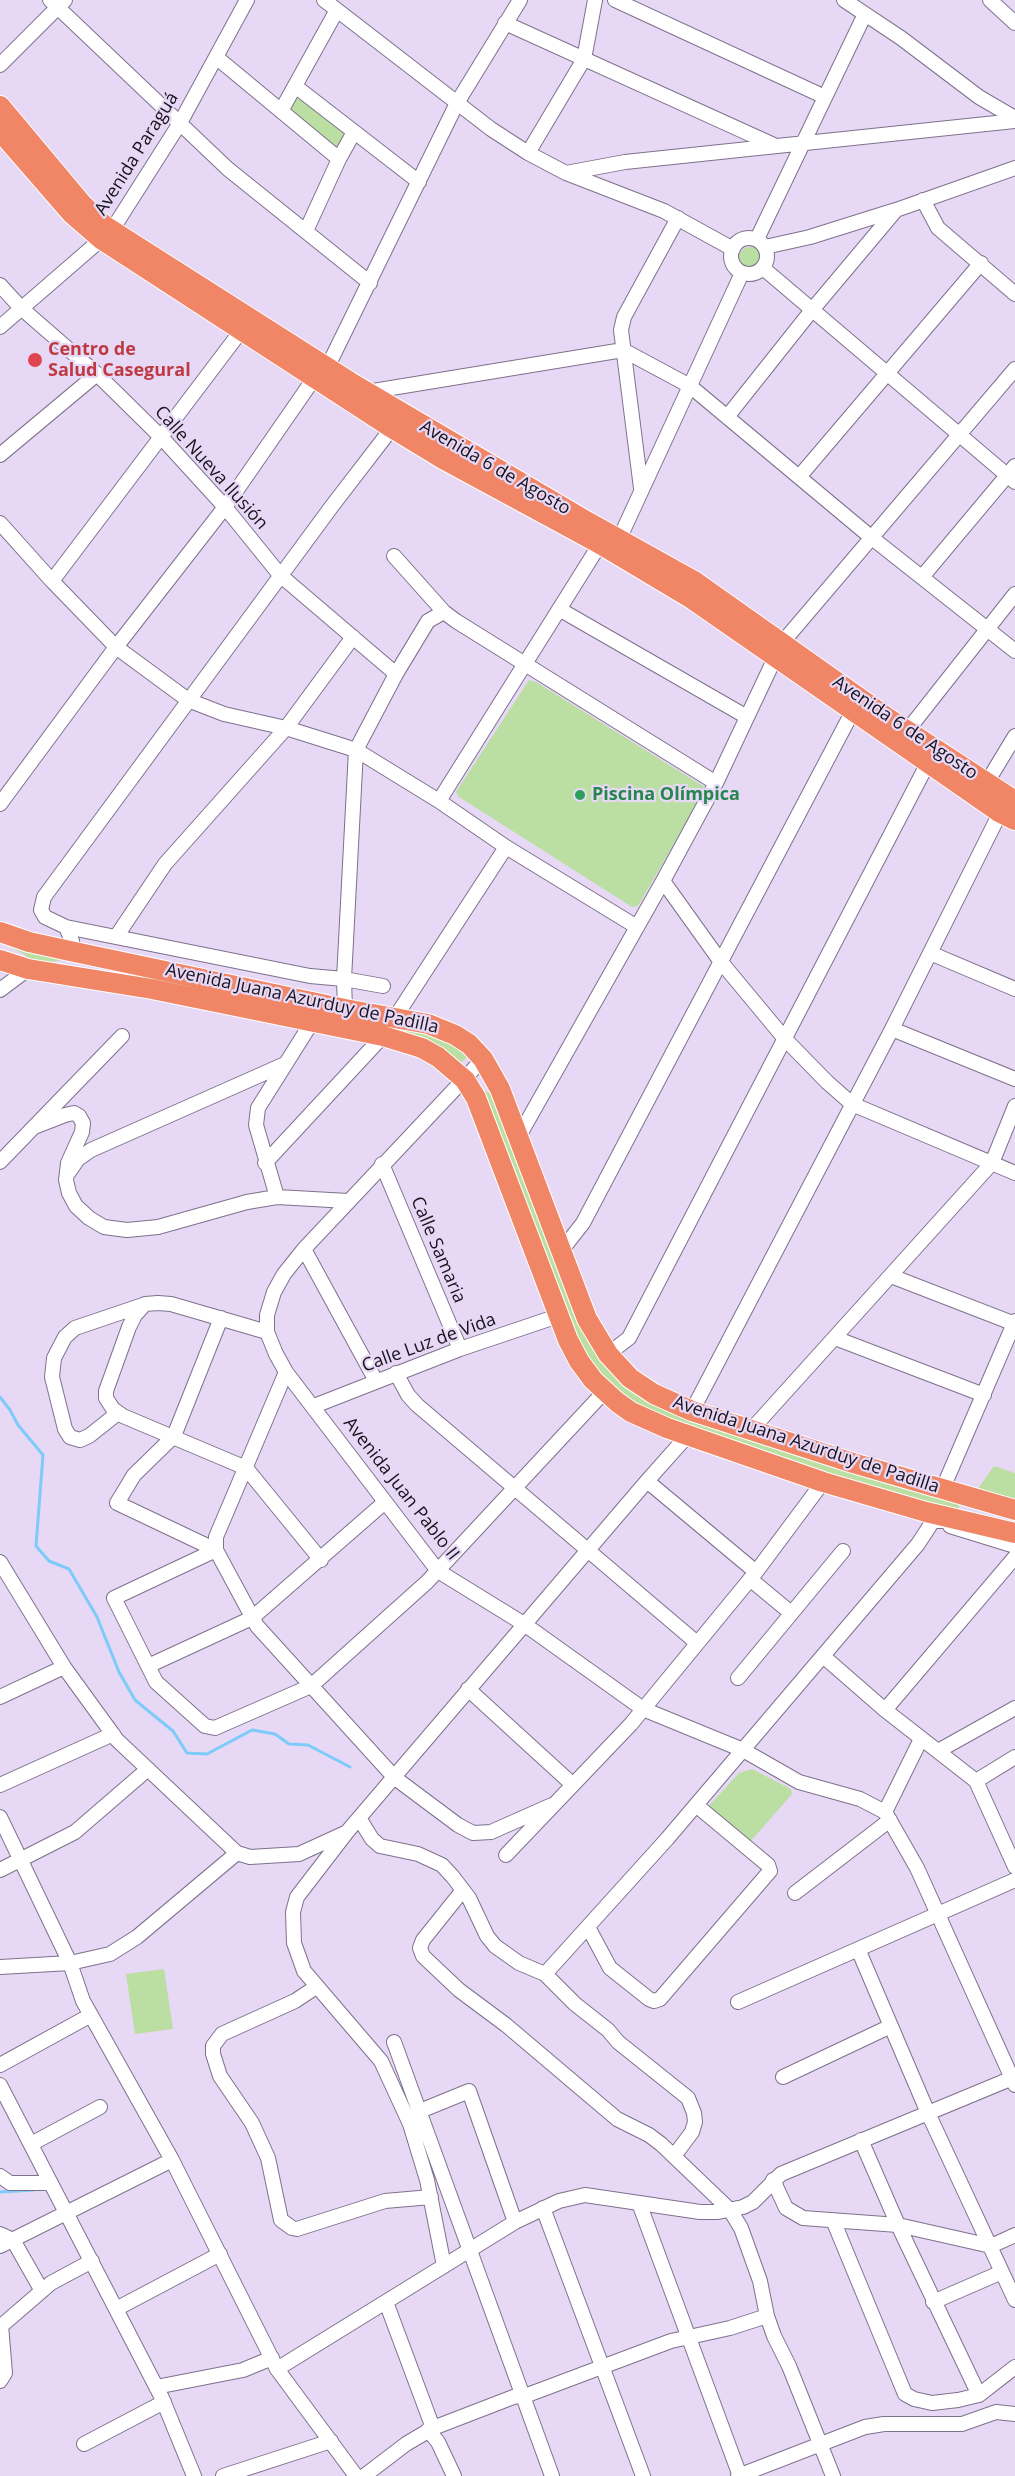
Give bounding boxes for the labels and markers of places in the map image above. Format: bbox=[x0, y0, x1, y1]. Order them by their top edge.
place label: Centro de Salud Casegural bbox=[48, 339, 191, 382]
marker: Centro de Salud Casegural bbox=[26, 351, 44, 369]
place label: Piscina Olímpica bbox=[592, 784, 740, 806]
marker: Piscina Olímpica bbox=[573, 788, 587, 802]

